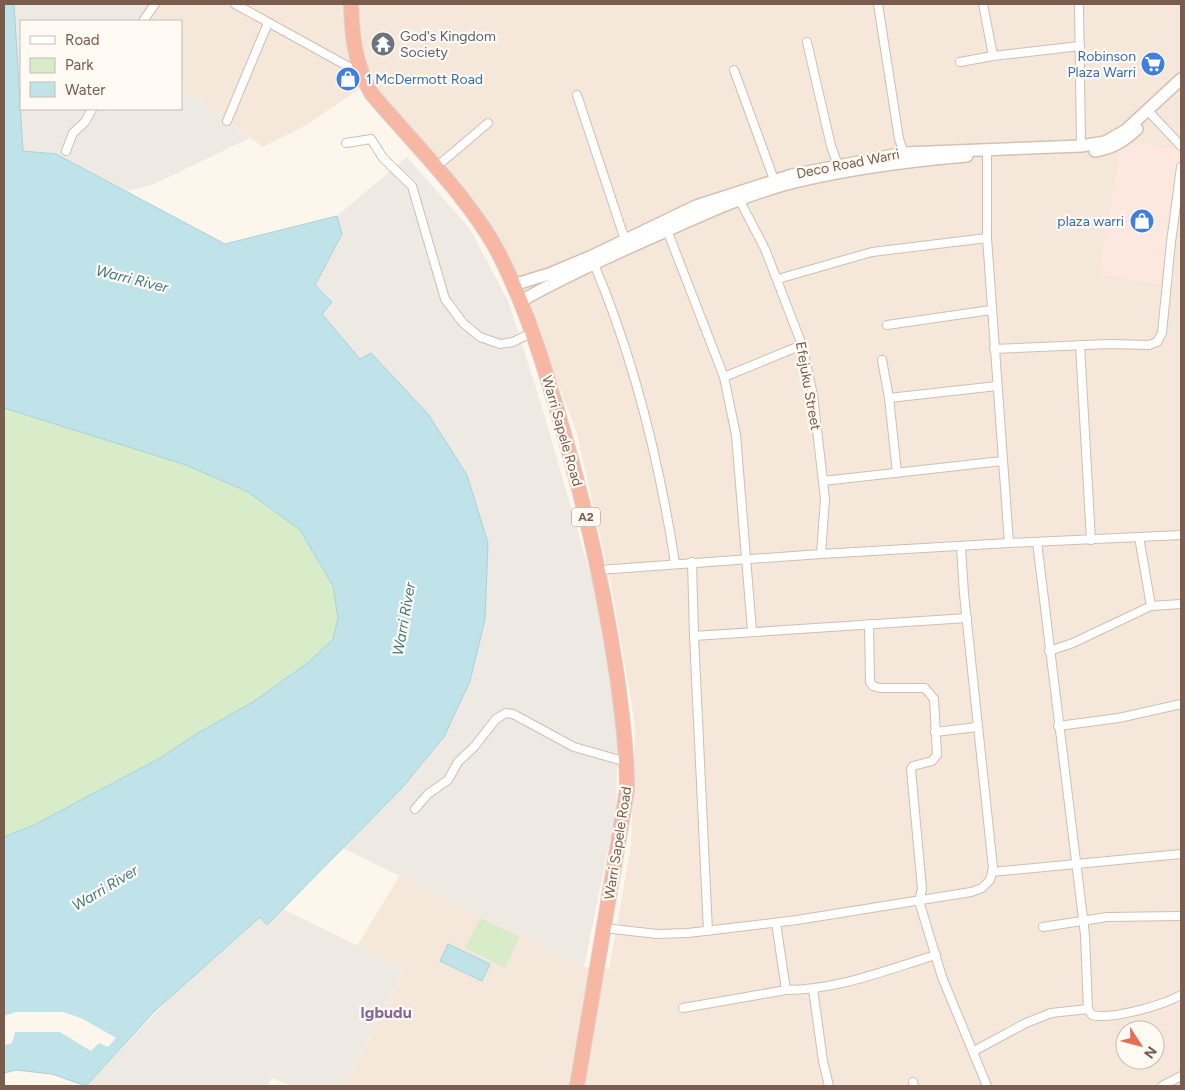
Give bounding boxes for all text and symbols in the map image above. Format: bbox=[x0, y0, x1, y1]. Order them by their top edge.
legend bbox=[20, 20, 182, 110]
place label: God's Kingdom Society bbox=[400, 28, 496, 61]
text: Road bbox=[65, 31, 100, 49]
temple icon: God's Kingdom Society bbox=[370, 31, 396, 57]
place label: Robinson Plaza Warri bbox=[1067, 48, 1136, 81]
supermarket icon: Robinson Plaza Warri bbox=[1140, 51, 1166, 77]
text: Park bbox=[65, 56, 94, 74]
shop icon: 1 McDermott Road bbox=[335, 66, 361, 92]
place label: 1 McDermott Road bbox=[366, 71, 483, 88]
text: Water bbox=[65, 81, 105, 99]
street label: Deco Road Warri bbox=[795, 146, 901, 182]
shop icon: plaza warri bbox=[1129, 208, 1155, 234]
place label: plaza warri bbox=[1057, 213, 1124, 230]
water label: Warri River bbox=[94, 261, 171, 297]
street label: Efejuku Street bbox=[792, 340, 824, 432]
street label: Warri Sapele Road bbox=[538, 374, 586, 488]
road number: A2 bbox=[572, 508, 600, 526]
water label: Warri River bbox=[389, 580, 419, 657]
street label: Warri Sapele Road bbox=[601, 785, 635, 901]
water label: Warri River bbox=[69, 861, 142, 915]
district label: Igbudu bbox=[360, 1003, 412, 1022]
north arrow bbox=[1115, 1020, 1165, 1070]
text: N bbox=[1140, 1043, 1160, 1062]

